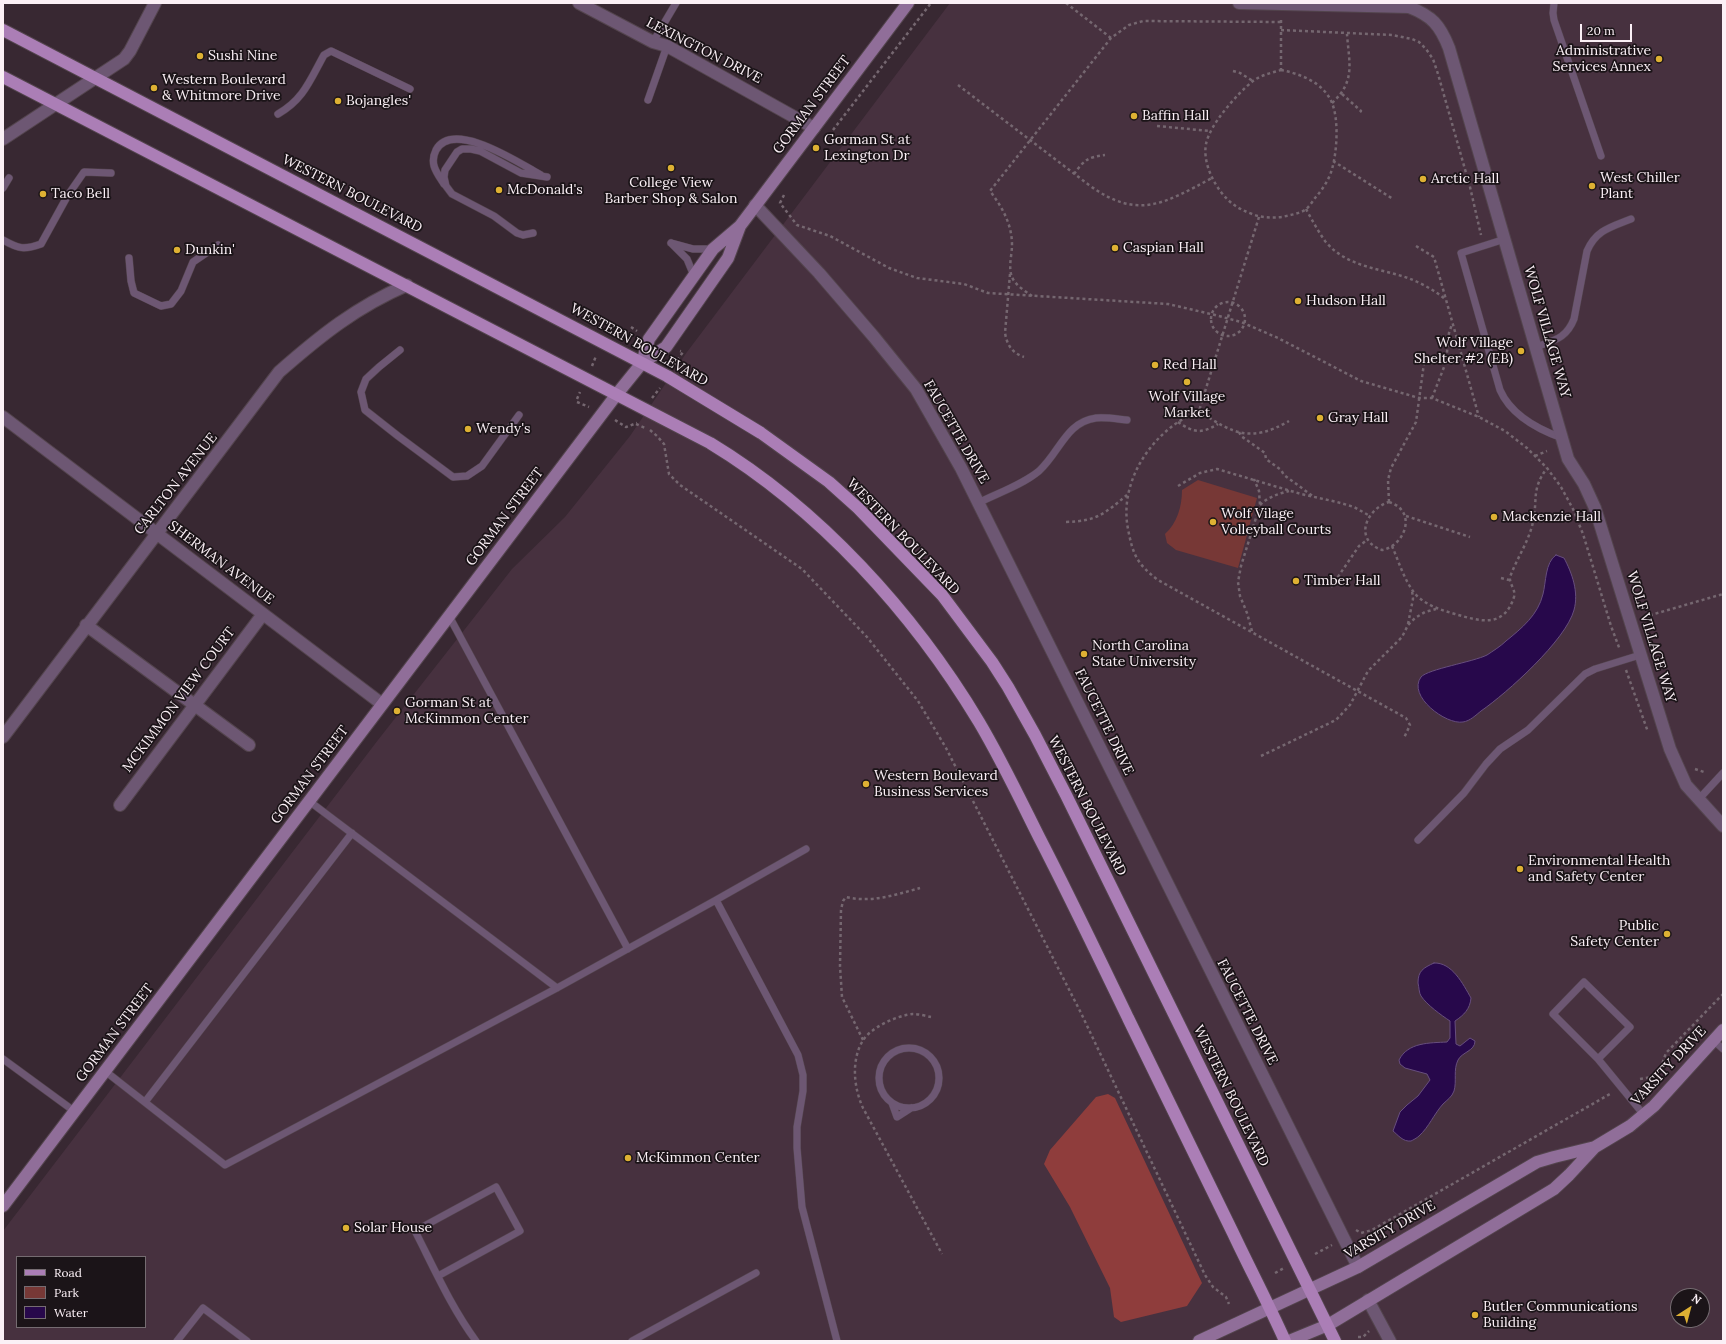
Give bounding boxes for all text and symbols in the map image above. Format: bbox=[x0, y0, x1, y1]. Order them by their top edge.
street label: LEXINGTON DRIVE bbox=[643, 15, 765, 87]
scale bar bbox=[1582, 16, 1634, 42]
text: 20 m bbox=[1587, 23, 1615, 38]
place label: Administrative Services Annex bbox=[1552, 43, 1651, 76]
place label: Sushi Nine bbox=[208, 48, 277, 64]
marker: Sushi Nine bbox=[195, 51, 205, 61]
street label: GORMAN STREET bbox=[770, 53, 854, 157]
marker: Administrative Services Annex bbox=[1654, 54, 1664, 64]
place label: Western Boulevard & Whitmore Drive bbox=[162, 72, 286, 104]
marker: Western Boulevard & Whitmore Drive bbox=[149, 83, 159, 93]
place label: Bojangles' bbox=[346, 93, 411, 109]
marker: Bojangles' bbox=[333, 96, 343, 106]
place label: Baffin Hall bbox=[1142, 108, 1209, 124]
marker: Baffin Hall bbox=[1129, 111, 1139, 121]
place label: Gorman St at Lexington Dr bbox=[824, 132, 910, 164]
marker: Gorman St at Lexington Dr bbox=[811, 143, 821, 153]
street label: WESTERN BOULEVARD bbox=[279, 151, 425, 237]
marker: College View Barber Shop & Salon bbox=[666, 163, 676, 173]
place label: West Chiller Plant bbox=[1600, 170, 1680, 202]
place label: Arctic Hall bbox=[1431, 171, 1499, 187]
marker: Arctic Hall bbox=[1418, 174, 1428, 184]
place label: College View Barber Shop & Salon bbox=[604, 175, 738, 208]
marker: West Chiller Plant bbox=[1587, 181, 1597, 191]
place label: McDonald's bbox=[507, 182, 583, 198]
marker: McDonald's bbox=[494, 185, 504, 195]
place label: Taco Bell bbox=[51, 186, 110, 202]
marker: Taco Bell bbox=[38, 189, 48, 199]
place label: Caspian Hall bbox=[1123, 240, 1204, 256]
place label: Dunkin' bbox=[185, 242, 235, 258]
marker: Caspian Hall bbox=[1110, 243, 1120, 253]
marker: Dunkin' bbox=[172, 245, 182, 255]
street label: WOLF VILLAGE WAY bbox=[1520, 264, 1574, 400]
place label: Hudson Hall bbox=[1306, 293, 1386, 309]
marker: Hudson Hall bbox=[1293, 296, 1303, 306]
street label: WESTERN BOULEVARD bbox=[567, 300, 711, 390]
place label: Wolf Village Shelter #2 (EB) bbox=[1414, 335, 1513, 368]
marker: Wolf Village Shelter #2 (EB) bbox=[1516, 346, 1526, 356]
place label: Red Hall bbox=[1163, 357, 1217, 373]
marker: Red Hall bbox=[1150, 360, 1160, 370]
street label: FAUCETTE DRIVE bbox=[920, 377, 992, 487]
marker: Wolf Village Market bbox=[1182, 377, 1192, 387]
place label: Wolf Village Market bbox=[1149, 389, 1225, 422]
place label: Gray Hall bbox=[1328, 410, 1388, 426]
marker: Gray Hall bbox=[1315, 413, 1325, 423]
place label: Wendy's bbox=[476, 421, 531, 437]
marker: Wendy's bbox=[463, 424, 473, 434]
street label: CARLTON AVENUE bbox=[131, 430, 221, 538]
street label: GORMAN STREET bbox=[463, 465, 547, 569]
street label: WESTERN BOULEVARD bbox=[843, 475, 963, 599]
place label: Wolf Vilage Volleyball Courts bbox=[1221, 506, 1331, 538]
place label: Mackenzie Hall bbox=[1502, 509, 1601, 525]
marker: Mackenzie Hall bbox=[1489, 512, 1499, 522]
marker: Wolf Vilage Volleyball Courts bbox=[1208, 517, 1218, 527]
street label: SHERMAN AVENUE bbox=[165, 518, 277, 608]
street label: WOLF VILLAGE WAY bbox=[1623, 569, 1679, 705]
place label: Timber Hall bbox=[1304, 573, 1381, 589]
marker: Timber Hall bbox=[1291, 576, 1301, 586]
street label: MCKIMMON VIEW COURT bbox=[119, 624, 239, 776]
place label: North Carolina State University bbox=[1092, 638, 1196, 670]
marker: North Carolina State University bbox=[1079, 649, 1089, 659]
street label: FAUCETTE DRIVE bbox=[1071, 666, 1137, 778]
place label: Gorman St at McKimmon Center bbox=[405, 695, 529, 728]
marker: Gorman St at McKimmon Center bbox=[392, 706, 402, 716]
street label: GORMAN STREET bbox=[268, 723, 352, 827]
street label: WESTERN BOULEVARD bbox=[1044, 733, 1130, 879]
place label: Western Boulevard Business Services bbox=[874, 768, 998, 800]
marker: Western Boulevard Business Services bbox=[861, 779, 871, 789]
place label: Environmental Health and Safety Center bbox=[1528, 853, 1670, 886]
marker: Environmental Health and Safety Center bbox=[1515, 864, 1525, 874]
place label: Public Safety Center bbox=[1570, 918, 1659, 950]
marker: Public Safety Center bbox=[1662, 929, 1672, 939]
street label: FAUCETTE DRIVE bbox=[1213, 956, 1281, 1068]
street label: GORMAN STREET bbox=[73, 981, 157, 1085]
street label: WESTERN BOULEVARD bbox=[1189, 1023, 1273, 1169]
street label: VARSITY DRIVE bbox=[1628, 1023, 1710, 1109]
place label: McKimmon Center bbox=[636, 1150, 760, 1166]
marker: McKimmon Center bbox=[623, 1153, 633, 1163]
street label: VARSITY DRIVE bbox=[1342, 1197, 1438, 1263]
place label: Solar House bbox=[354, 1220, 432, 1236]
marker: Solar House bbox=[341, 1223, 351, 1233]
legend bbox=[16, 1256, 146, 1328]
text: Road bbox=[54, 1265, 82, 1280]
text: Park bbox=[54, 1285, 79, 1300]
north arrow bbox=[1670, 1288, 1710, 1328]
text: N bbox=[1689, 1291, 1704, 1307]
place label: Butler Communications Building bbox=[1483, 1299, 1637, 1332]
text: Water bbox=[54, 1305, 88, 1320]
marker: Butler Communications Building bbox=[1470, 1310, 1480, 1320]

